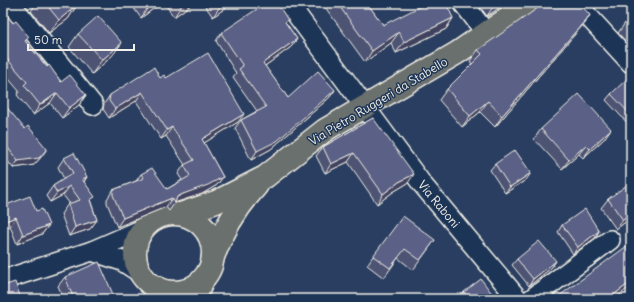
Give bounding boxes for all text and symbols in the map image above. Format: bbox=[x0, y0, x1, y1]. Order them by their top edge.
scale bar bbox=[28, 26, 134, 52]
text: 50 m bbox=[34, 32, 63, 47]
street label: Via Pietro Ruggeri da Stabello bbox=[306, 54, 450, 148]
street label: Via Raboni bbox=[415, 177, 463, 231]

